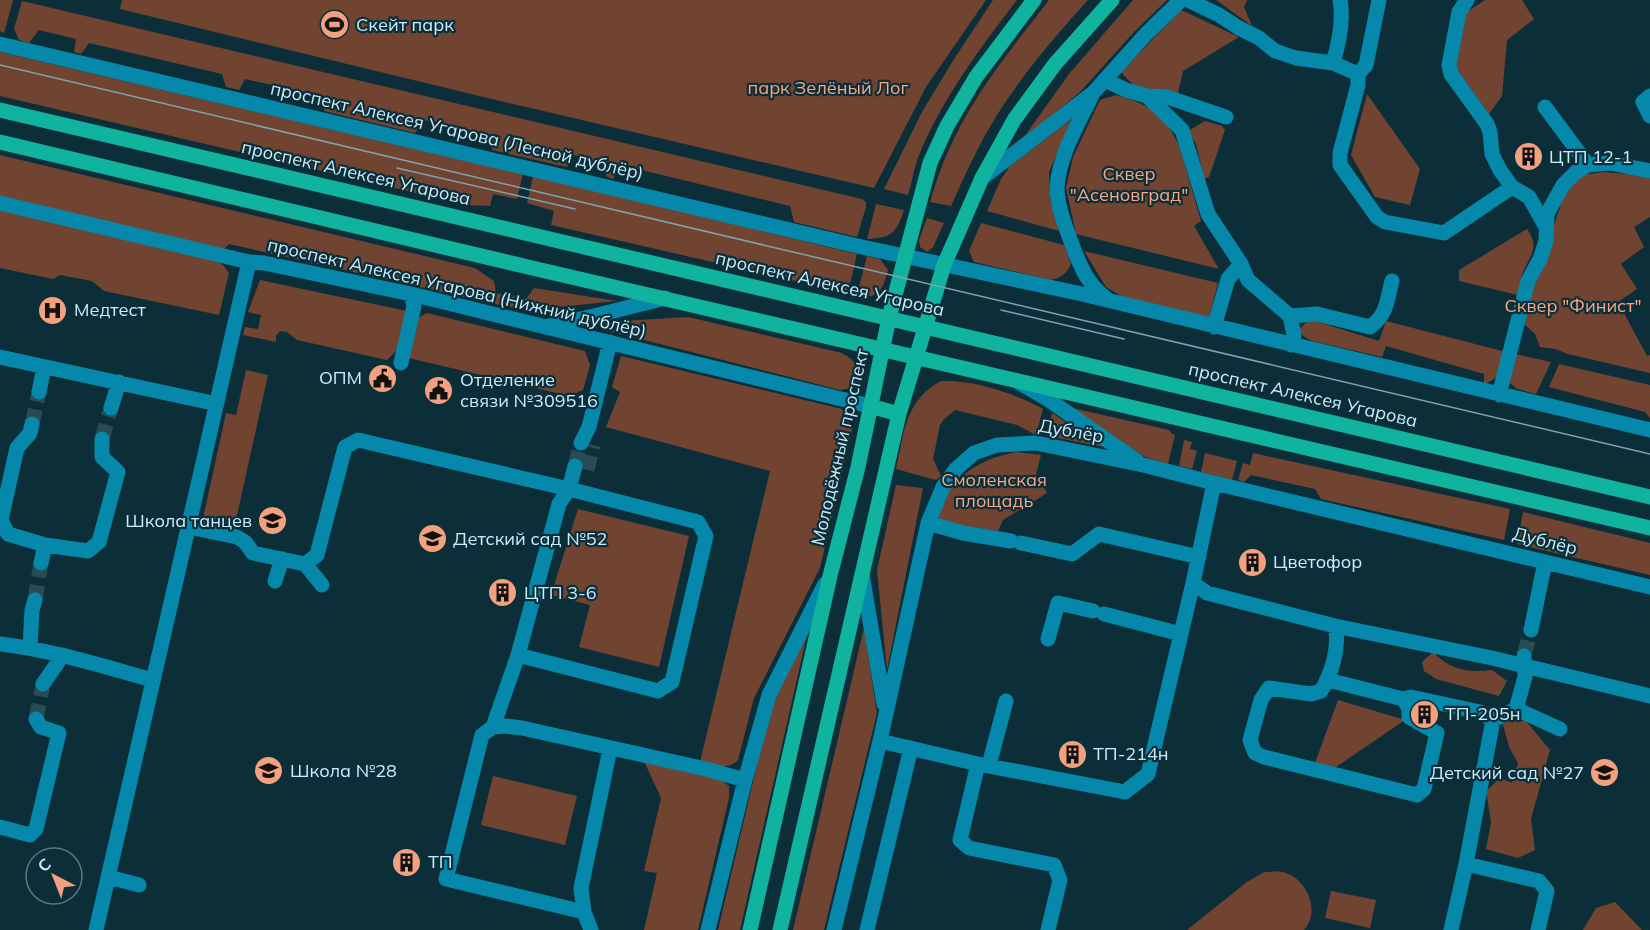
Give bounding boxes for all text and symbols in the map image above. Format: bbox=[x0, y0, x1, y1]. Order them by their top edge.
sports icon: Скейт парк bbox=[319, 9, 351, 41]
place label: Скейт парк bbox=[356, 13, 454, 36]
park label: парк Зелёный Лог bbox=[747, 76, 909, 99]
street label: проспект Алексея Угарова (Лесной дублёр) bbox=[268, 78, 646, 184]
street label: проспект Алексея Угарова bbox=[240, 136, 472, 210]
building icon: ЦТП 12-1 bbox=[1512, 141, 1544, 173]
place label: ЦТП 12-1 bbox=[1549, 145, 1632, 168]
park label: Сквер "Асеновград" bbox=[1070, 162, 1188, 206]
street label: проспект Алексея Угарова (Нижний дублёр) bbox=[265, 233, 649, 342]
street label: проспект Алексея Угарова bbox=[713, 246, 947, 321]
hospital icon: Медтест bbox=[37, 294, 69, 326]
park label: Сквер "Финист" bbox=[1505, 294, 1641, 317]
place label: Медтест bbox=[74, 298, 147, 321]
street label: Молодёжный проспект bbox=[806, 345, 874, 548]
street label: проспект Алексея Угарова bbox=[1186, 357, 1420, 432]
public building icon: ОПМ bbox=[367, 362, 399, 394]
place label: ОПМ bbox=[319, 366, 362, 389]
place label: Отделение связи №309516 bbox=[460, 368, 598, 412]
public building icon: Отделение связи №309516 bbox=[423, 374, 455, 406]
street label: Дублёр bbox=[1037, 413, 1105, 448]
park label: Смоленская площадь bbox=[941, 468, 1047, 512]
school or university icon: Школа танцев bbox=[257, 505, 289, 537]
place label: Школа танцев bbox=[125, 509, 252, 532]
street label: Дублёр bbox=[1510, 521, 1580, 560]
school or university icon: Детский сад №52 bbox=[416, 523, 448, 555]
place label: Детский сад №52 bbox=[453, 527, 607, 550]
building icon: Цветофор bbox=[1236, 546, 1268, 578]
place label: Цветофор bbox=[1273, 550, 1362, 573]
building icon: ЦТП 3-6 bbox=[487, 577, 519, 609]
place label: ЦТП 3-6 bbox=[524, 581, 597, 604]
building icon: ТП-205н bbox=[1408, 698, 1440, 730]
place label: ТП-205н bbox=[1445, 702, 1521, 725]
building icon: ТП-214н bbox=[1056, 738, 1088, 770]
place label: ТП-214н bbox=[1093, 742, 1169, 765]
school or university icon: Школа №28 bbox=[253, 755, 285, 787]
school or university icon: Детский сад №27 bbox=[1589, 757, 1621, 789]
place label: Школа №28 bbox=[290, 759, 397, 782]
place label: Детский сад №27 bbox=[1430, 761, 1584, 784]
north arrow bbox=[24, 846, 84, 906]
building icon: ТП bbox=[391, 846, 423, 878]
place label: ТП bbox=[428, 850, 453, 873]
text: С bbox=[33, 854, 55, 876]

